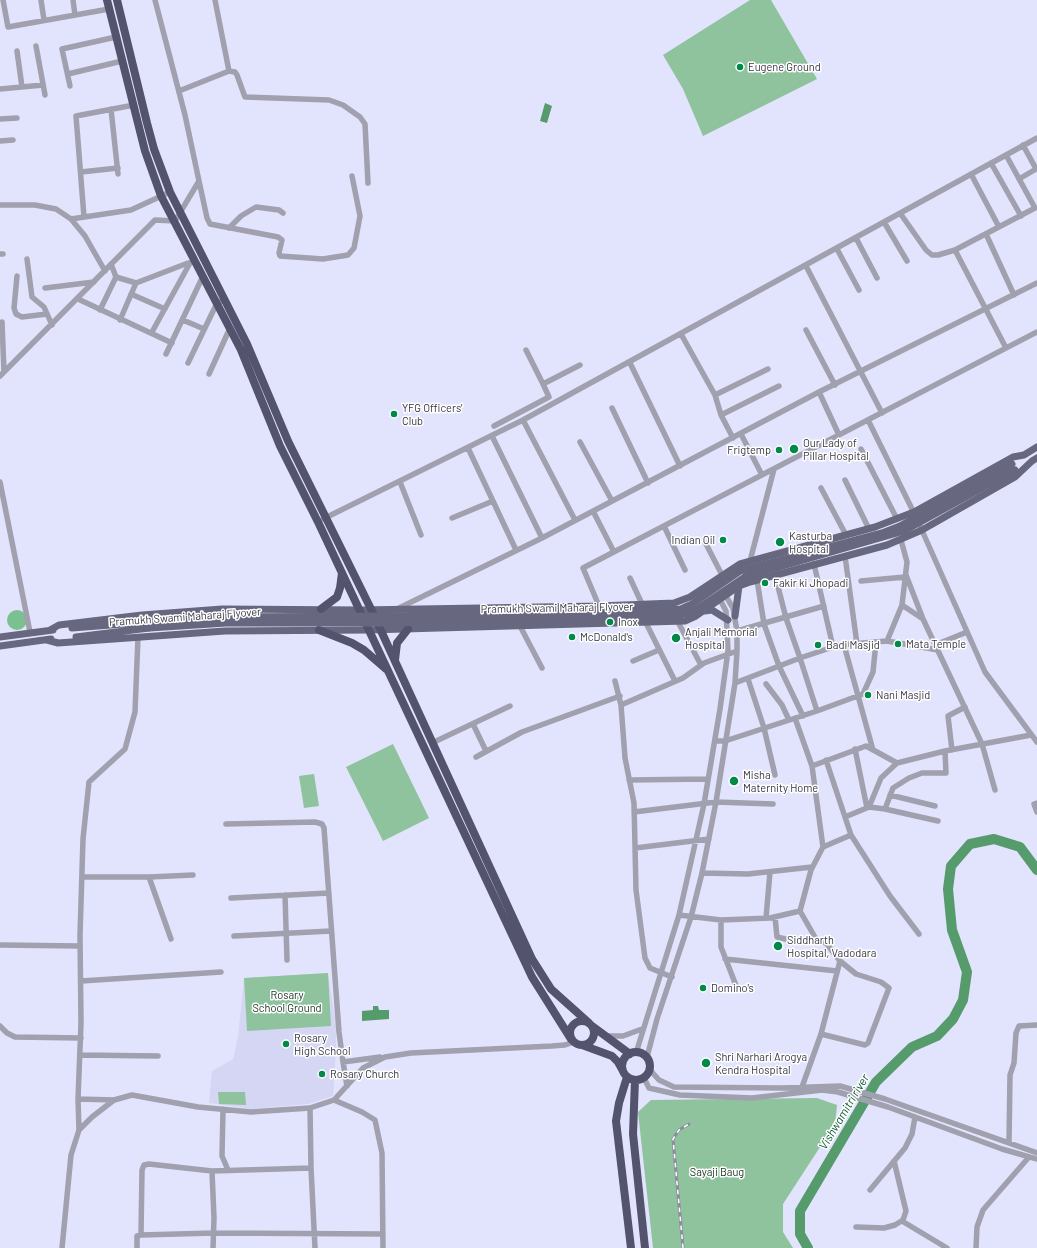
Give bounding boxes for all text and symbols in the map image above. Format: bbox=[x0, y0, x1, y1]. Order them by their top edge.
place label: Eugene Ground bbox=[748, 60, 821, 74]
marker: Eugene Ground bbox=[735, 62, 745, 72]
place label: YFG Officers' Club bbox=[402, 401, 462, 427]
marker: YFG Officers' Club bbox=[389, 409, 399, 419]
place label: Our Lady of Pillar Hospital bbox=[803, 436, 869, 462]
place label: Frigtemp bbox=[727, 443, 771, 457]
marker: Our Lady of Pillar Hospital bbox=[788, 443, 800, 455]
marker: Frigtemp bbox=[774, 445, 784, 455]
place label: Kasturba Hospital bbox=[789, 529, 832, 555]
place label: Indian Oil bbox=[672, 533, 715, 547]
marker: Indian Oil bbox=[718, 535, 728, 545]
marker: Kasturba Hospital bbox=[774, 536, 786, 548]
place label: Fakir ki Jhopadi bbox=[773, 576, 848, 590]
marker: Fakir ki Jhopadi bbox=[760, 578, 770, 588]
street label: Pramukh Swami Maharaj Flyover bbox=[481, 600, 633, 616]
street label: Pramukh Swami Maharaj Flyover bbox=[108, 605, 262, 629]
place label: Inox bbox=[618, 615, 638, 629]
marker: Inox bbox=[605, 617, 615, 627]
place label: Anjali Memorial Hospital bbox=[685, 625, 757, 651]
place label: McDonald's bbox=[580, 630, 633, 644]
marker: McDonald's bbox=[567, 632, 577, 642]
marker: Anjali Memorial Hospital bbox=[670, 632, 682, 644]
place label: Mata Temple bbox=[906, 637, 966, 651]
place label: Badi Masjid bbox=[826, 638, 880, 652]
marker: Mata Temple bbox=[893, 639, 903, 649]
marker: Badi Masjid bbox=[813, 640, 823, 650]
place label: Nani Masjid bbox=[876, 688, 930, 702]
marker: Nani Masjid bbox=[863, 690, 873, 700]
place label: Misha Maternity Home bbox=[743, 768, 818, 794]
marker: Misha Maternity Home bbox=[728, 775, 740, 787]
place label: Siddharth Hospital, Vadodara bbox=[787, 933, 876, 959]
marker: Siddharth Hospital, Vadodara bbox=[772, 940, 784, 952]
place label: Domino's bbox=[711, 981, 754, 995]
marker: Domino's bbox=[698, 983, 708, 993]
park label: Rosary School Ground bbox=[252, 988, 322, 1014]
place label: Rosary High School bbox=[294, 1031, 351, 1057]
marker: Rosary High School bbox=[281, 1039, 291, 1049]
place label: Shri Narhari Arogya Kendra Hospital bbox=[715, 1050, 807, 1076]
marker: Shri Narhari Arogya Kendra Hospital bbox=[700, 1057, 712, 1069]
place label: Rosary Church bbox=[330, 1067, 399, 1081]
marker: Rosary Church bbox=[317, 1069, 327, 1079]
water label: Vishwamitri river bbox=[816, 1072, 872, 1152]
park label: Sayaji Baug bbox=[690, 1165, 744, 1179]

